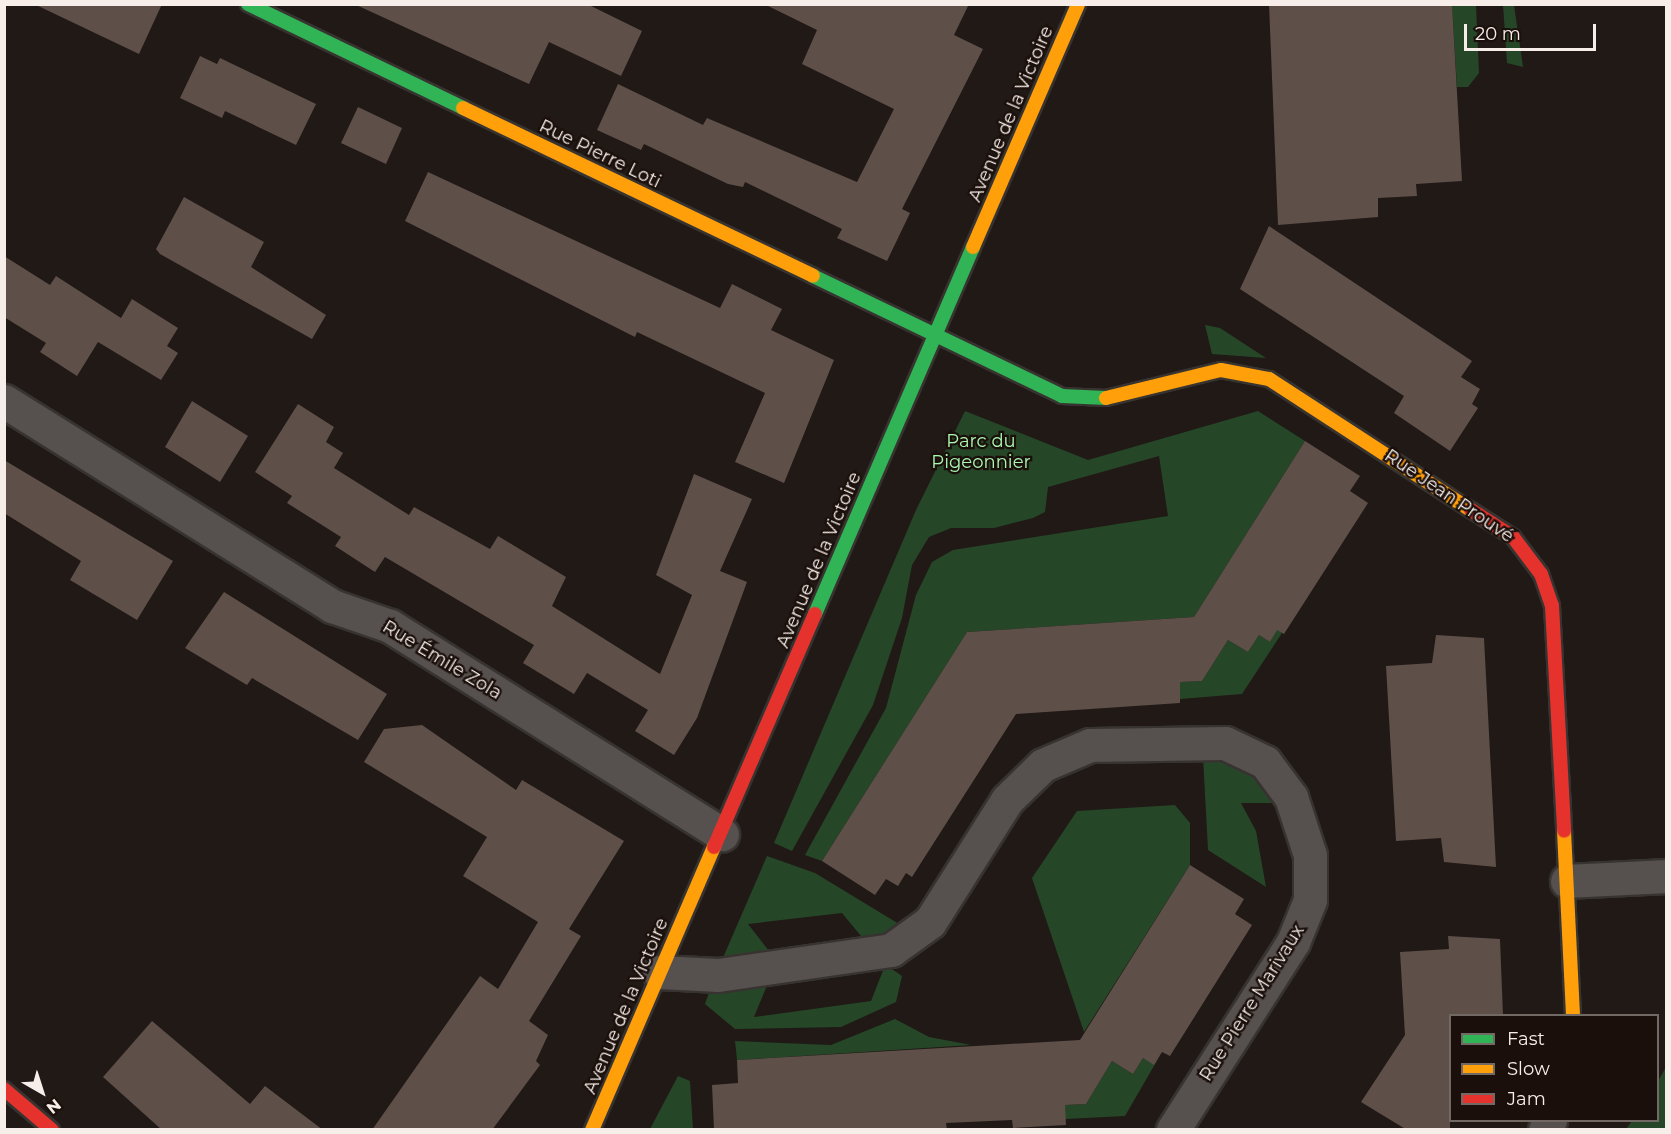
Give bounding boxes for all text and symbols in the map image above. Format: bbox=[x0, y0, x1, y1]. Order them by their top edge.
scale bar bbox=[1467, 12, 1599, 50]
street label: Avenue de la Victoire bbox=[964, 23, 1058, 205]
text: 20 m bbox=[1475, 23, 1521, 45]
street label: Rue Pierre Loti bbox=[536, 115, 664, 193]
park label: Parc du Pigeonnier bbox=[931, 431, 1031, 474]
street label: Rue Jean Prouvé bbox=[1380, 445, 1518, 547]
street label: Avenue de la Victoire bbox=[772, 469, 866, 651]
street label: Rue Émile Zola bbox=[378, 616, 506, 704]
street label: Avenue de la Victoire bbox=[579, 915, 673, 1097]
street label: Rue Pierre Marivaux bbox=[1195, 921, 1309, 1085]
legend bbox=[1449, 1014, 1659, 1122]
text: Fast bbox=[1507, 1028, 1545, 1050]
text: Slow bbox=[1507, 1058, 1550, 1080]
north arrow bbox=[12, 1062, 72, 1122]
text: Jam bbox=[1507, 1088, 1546, 1110]
text: N bbox=[43, 1095, 65, 1118]

